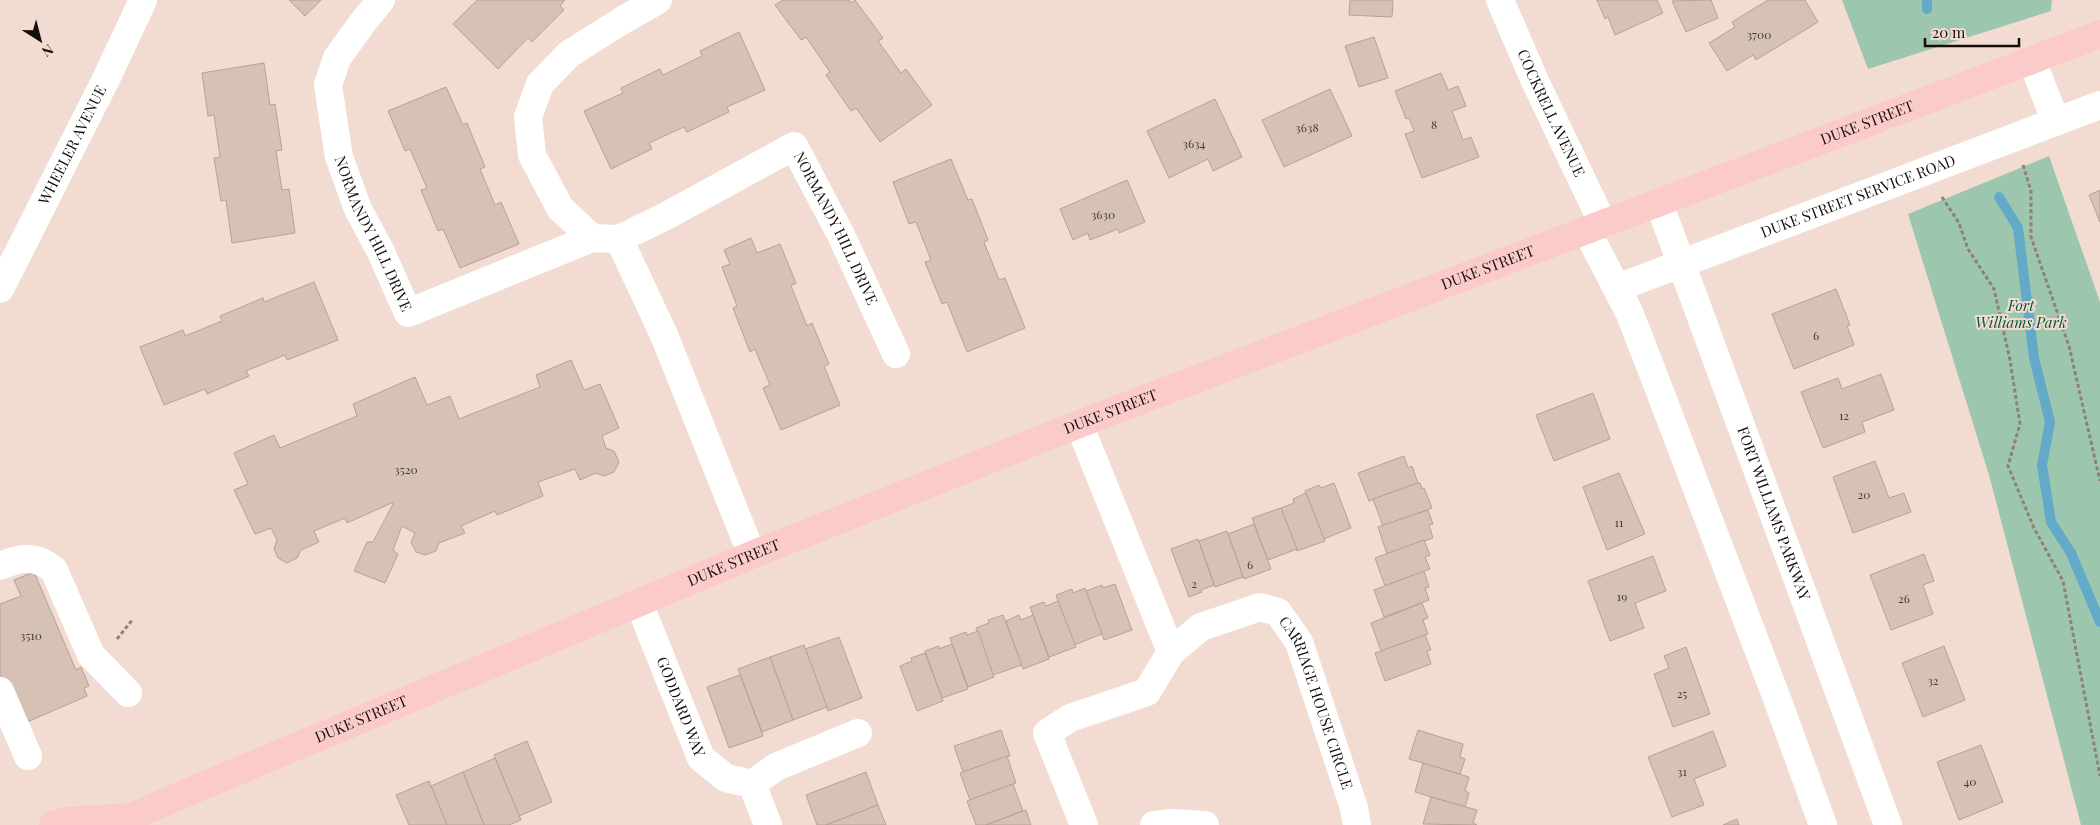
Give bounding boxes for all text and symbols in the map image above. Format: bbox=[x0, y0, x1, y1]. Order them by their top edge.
north arrow bbox=[15, 15, 65, 65]
scale bar bbox=[1925, 15, 2019, 47]
text: 20 m bbox=[1932, 22, 1966, 42]
house number: 3700 bbox=[1747, 26, 1771, 42]
text: N bbox=[38, 40, 58, 62]
street label: COCKRELL AVENUE bbox=[1513, 46, 1590, 180]
street label: WHEELER AVENUE bbox=[33, 82, 110, 209]
street label: DUKE STREET bbox=[1817, 95, 1917, 149]
house number: 8 bbox=[1431, 116, 1437, 132]
house number: 3638 bbox=[1295, 119, 1319, 135]
house number: 3634 bbox=[1183, 135, 1206, 151]
street label: NORMANDY HILL DRIVE bbox=[790, 148, 883, 308]
street label: DUKE STREET SERVICE ROAD bbox=[1758, 150, 1958, 242]
street label: NORMANDY HILL DRIVE bbox=[330, 153, 417, 314]
house number: 3630 bbox=[1091, 206, 1115, 222]
street label: DUKE STREET bbox=[1438, 240, 1537, 294]
park label: Fort Williams Park bbox=[1975, 295, 2067, 332]
house number: 6 bbox=[1813, 327, 1819, 343]
street label: DUKE STREET bbox=[1061, 384, 1160, 438]
house number: 12 bbox=[1839, 407, 1849, 423]
street label: FORT WILLIAMS PARKWAY bbox=[1733, 424, 1816, 603]
house number: 3520 bbox=[394, 461, 418, 477]
house number: 20 bbox=[1858, 486, 1870, 502]
house number: 11 bbox=[1615, 514, 1624, 530]
street label: DUKE STREET bbox=[684, 534, 783, 590]
house number: 6 bbox=[1247, 556, 1253, 572]
house number: 2 bbox=[1191, 575, 1197, 591]
house number: 19 bbox=[1617, 588, 1627, 604]
house number: 26 bbox=[1898, 590, 1910, 606]
street label: CARRIAGE HOUSE CIRCLE bbox=[1275, 612, 1358, 792]
house number: 3510 bbox=[20, 627, 42, 643]
street label: GODDARD WAY bbox=[653, 654, 711, 760]
house number: 32 bbox=[1927, 672, 1939, 688]
house number: 25 bbox=[1677, 685, 1687, 701]
street label: DUKE STREET bbox=[312, 690, 410, 747]
house number: 31 bbox=[1677, 763, 1687, 779]
house number: 40 bbox=[1963, 773, 1977, 789]

